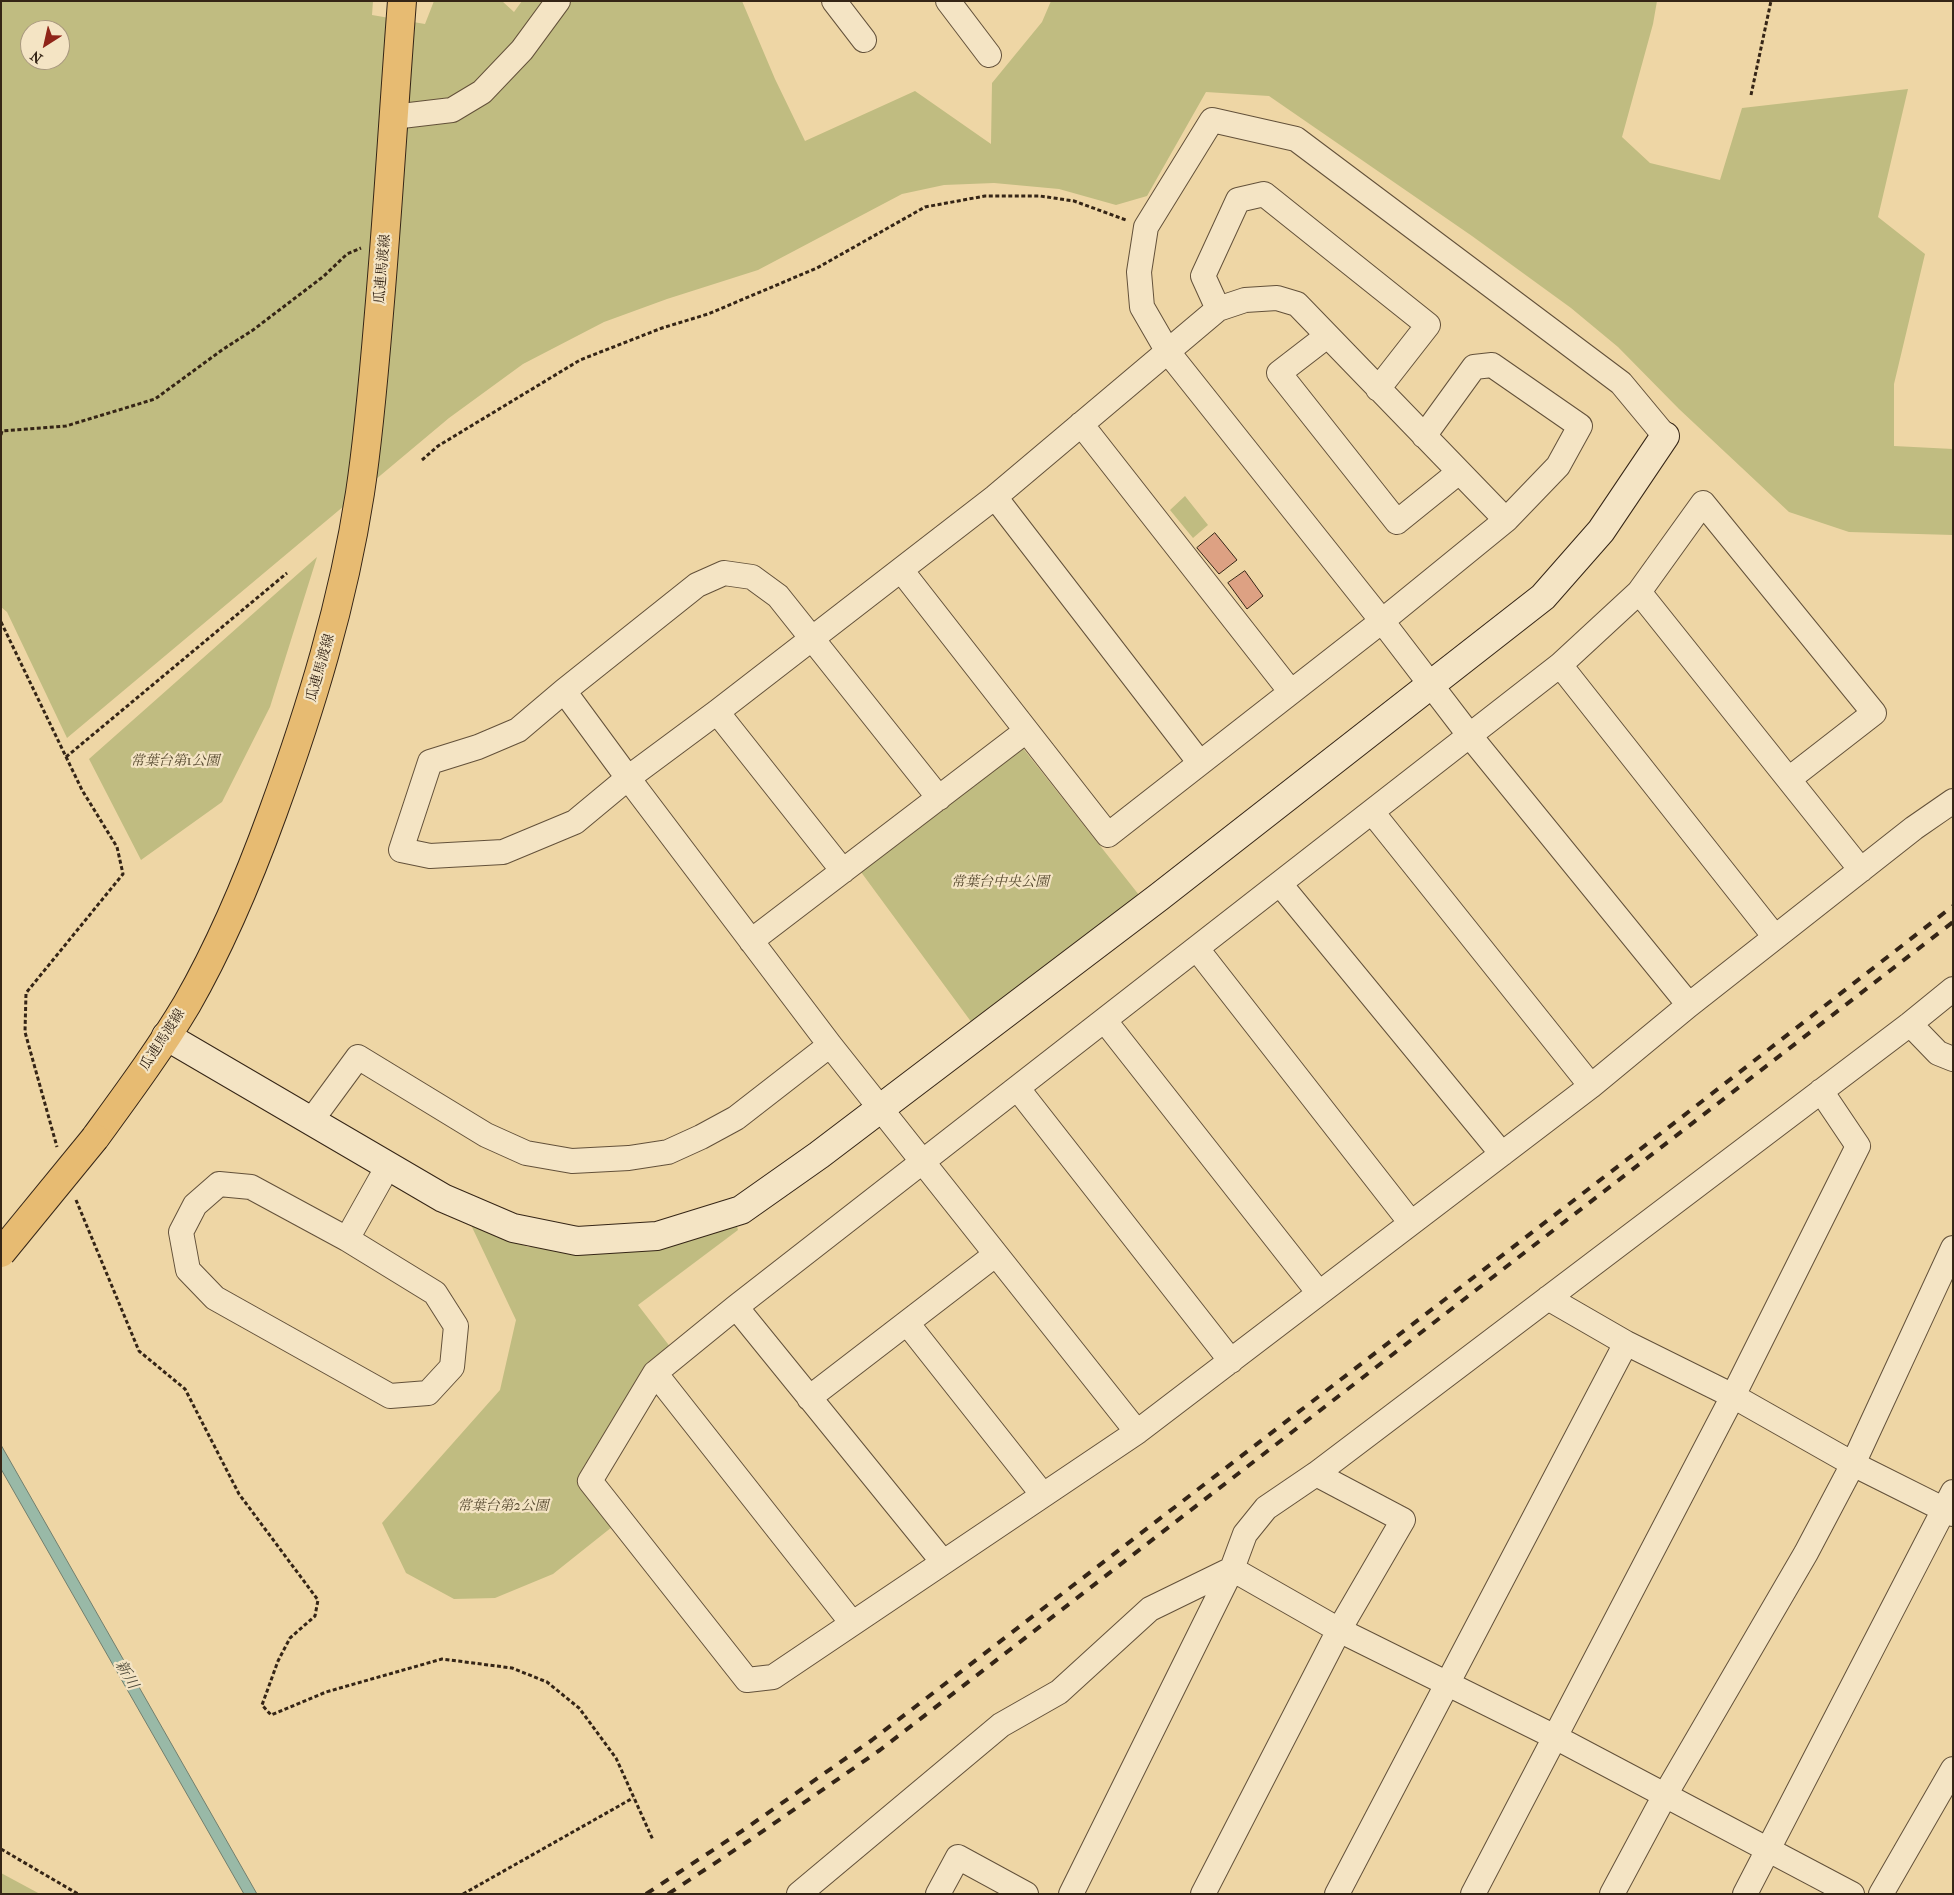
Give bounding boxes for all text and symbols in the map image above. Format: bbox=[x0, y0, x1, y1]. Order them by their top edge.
north arrow bbox=[20, 20, 70, 70]
text: N bbox=[27, 47, 46, 67]
street label: 瓜連馬渡線 bbox=[372, 233, 394, 305]
street label: 瓜連馬渡線 bbox=[303, 632, 339, 704]
park label: 常葉台第1公園 bbox=[130, 754, 220, 770]
park label: 常葉台中央公園 bbox=[951, 875, 1049, 891]
street label: 瓜連馬渡線 bbox=[137, 1006, 189, 1074]
park label: 常葉台第2公園 bbox=[457, 1499, 549, 1515]
water label: 新川 bbox=[111, 1658, 141, 1692]

